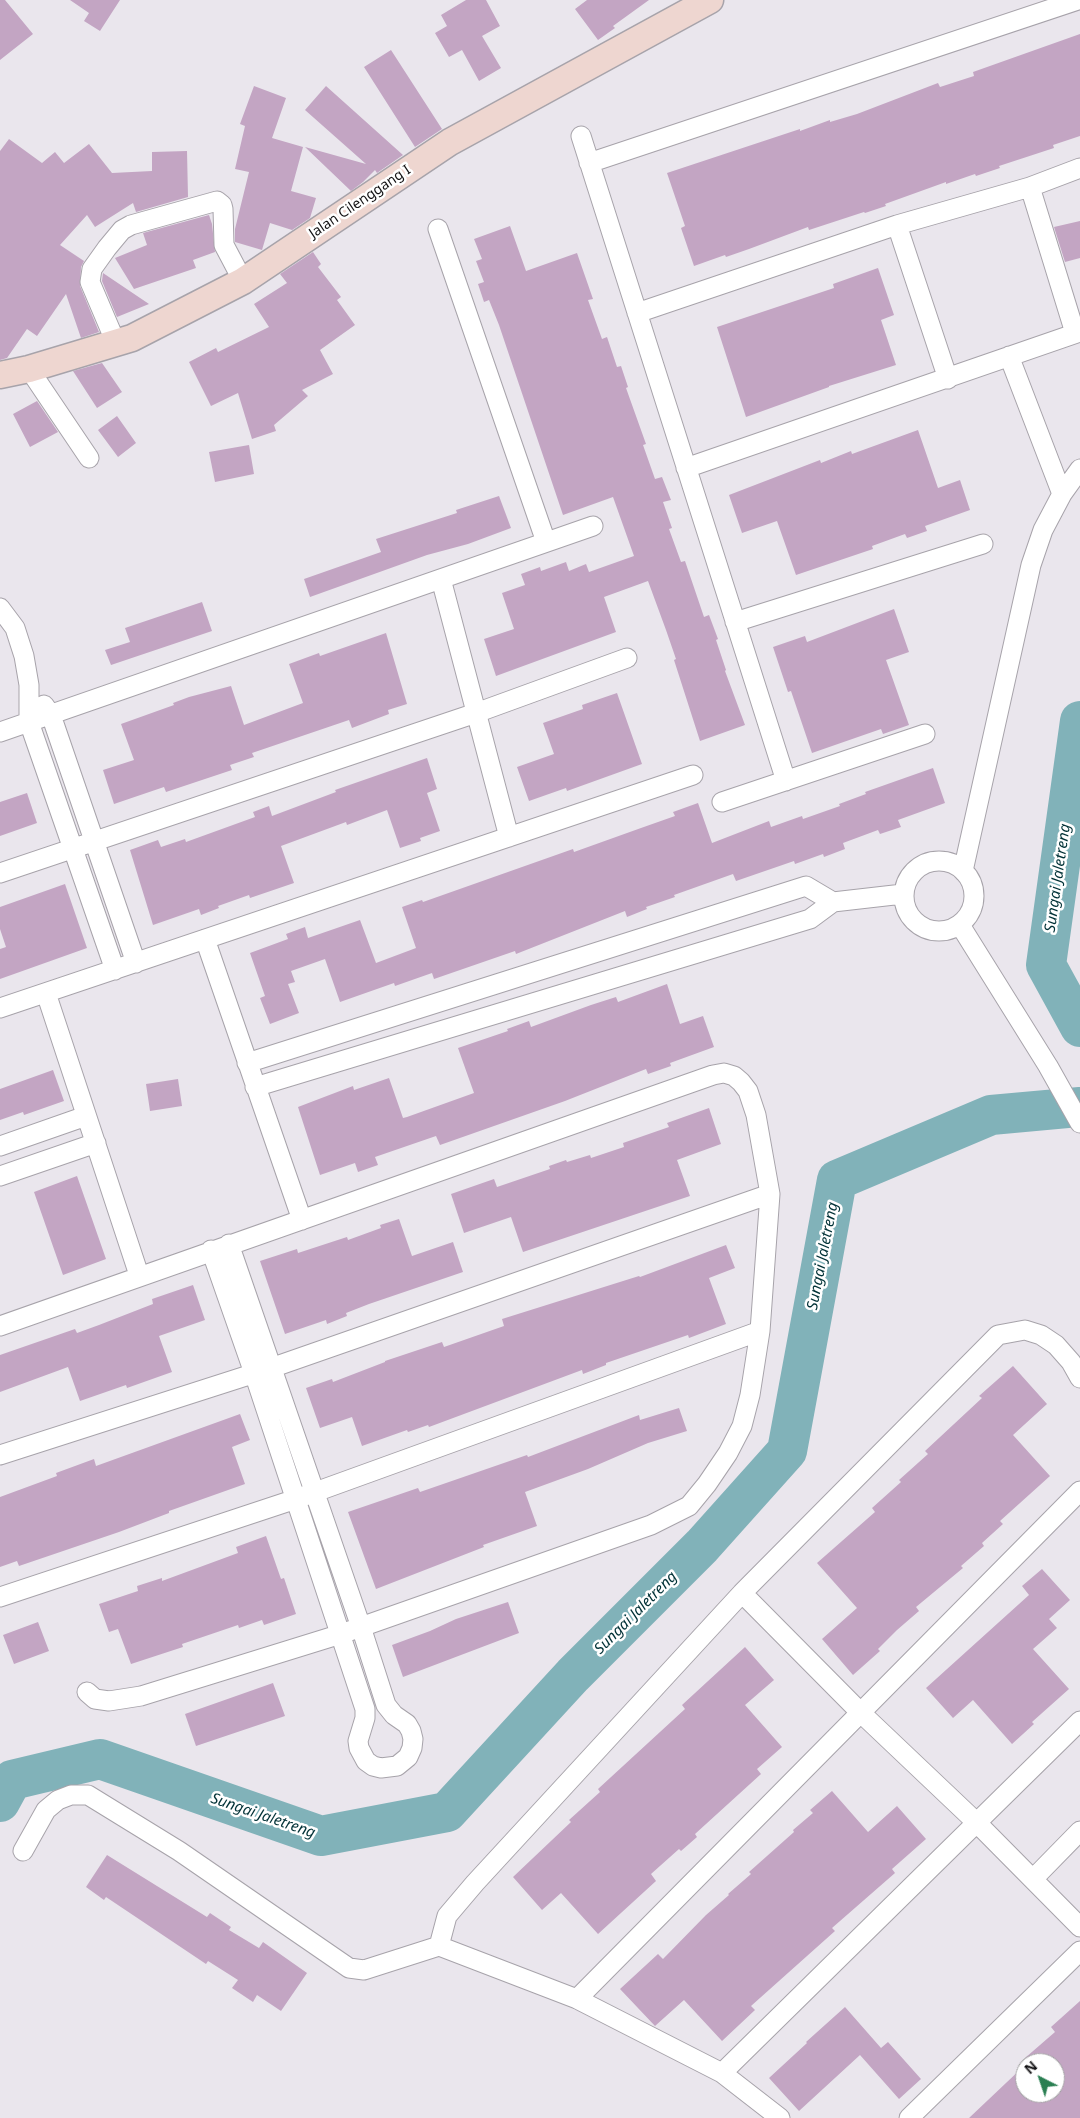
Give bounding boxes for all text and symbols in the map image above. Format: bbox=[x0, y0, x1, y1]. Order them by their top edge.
street label: Jalan Cilenggang I bbox=[306, 162, 414, 242]
water label: Sungai Jaletreng bbox=[1041, 823, 1075, 933]
water label: Sungai Jaletreng bbox=[804, 1201, 842, 1311]
water label: Sungai Jaletreng bbox=[591, 1568, 681, 1658]
water label: Sungai Jaletreng bbox=[208, 1790, 318, 1842]
north arrow bbox=[1015, 2053, 1065, 2103]
text: N bbox=[1020, 2056, 1041, 2078]

